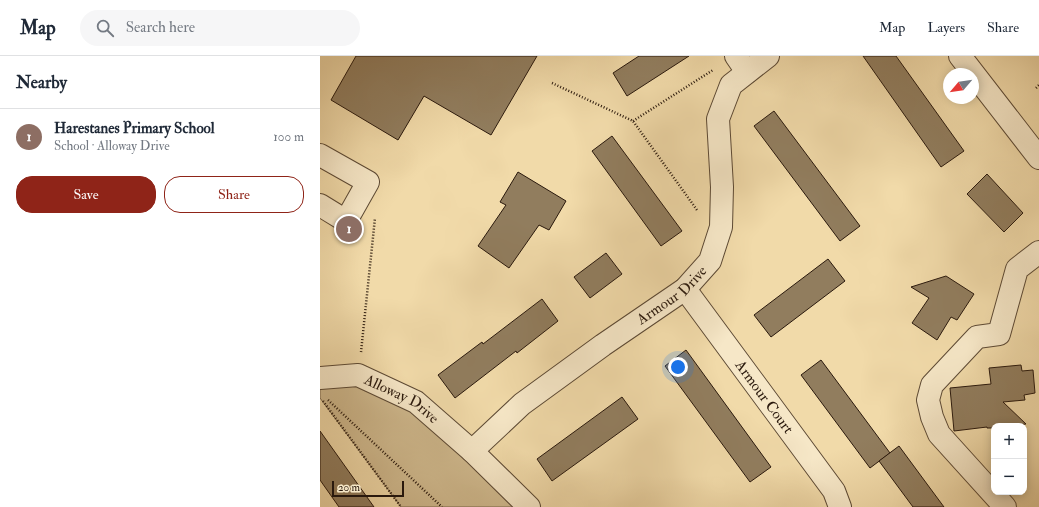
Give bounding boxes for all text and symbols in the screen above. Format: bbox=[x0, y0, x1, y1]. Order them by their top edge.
search box bbox=[80, 10, 360, 46]
text: Map bbox=[20, 16, 56, 40]
icon: search bbox=[94, 17, 116, 39]
text: Search here bbox=[126, 18, 195, 37]
text: Map bbox=[879, 19, 905, 36]
text: Layers bbox=[927, 19, 965, 36]
text: Share bbox=[987, 19, 1019, 36]
north arrow bbox=[943, 68, 979, 104]
text: Nearby bbox=[16, 72, 67, 93]
text: Harestanes Primary School bbox=[54, 119, 215, 138]
text: 1 bbox=[27, 129, 31, 145]
text: 100 m bbox=[273, 129, 304, 145]
text: School · Alloway Drive bbox=[54, 138, 170, 154]
button: Save bbox=[16, 176, 156, 213]
button: Share bbox=[164, 176, 304, 213]
pin: 1 bbox=[336, 214, 362, 244]
street label: Armour Drive bbox=[632, 262, 711, 329]
street label: Armour Court bbox=[731, 355, 798, 438]
your location bbox=[668, 357, 688, 377]
street label: Alloway Drive bbox=[360, 369, 443, 427]
map controls bbox=[991, 423, 1027, 495]
button: + bbox=[991, 423, 1027, 459]
button: − bbox=[991, 459, 1027, 495]
scale bar bbox=[332, 479, 404, 498]
text: 20 m bbox=[338, 481, 360, 494]

